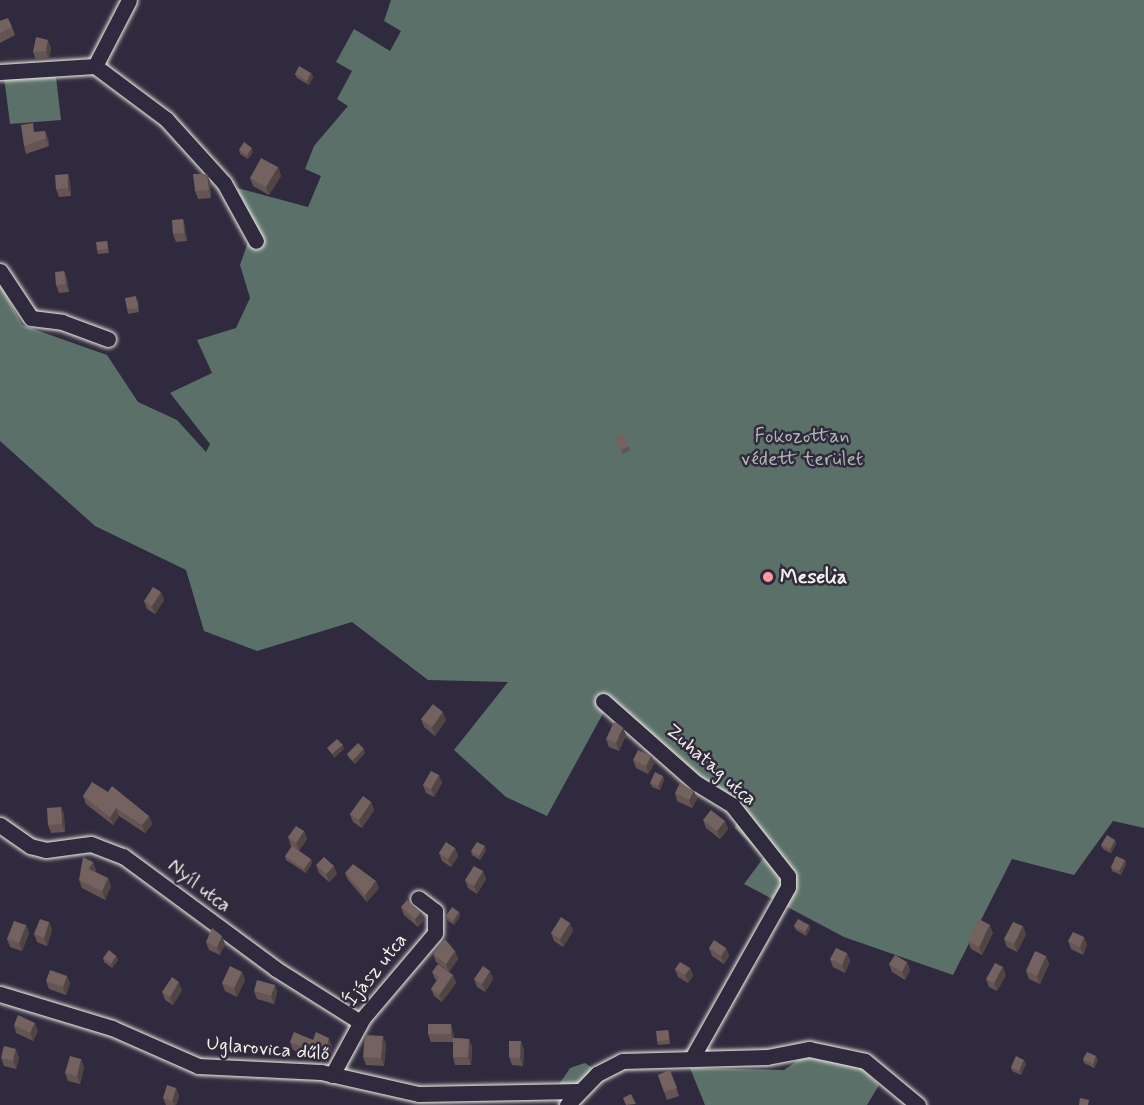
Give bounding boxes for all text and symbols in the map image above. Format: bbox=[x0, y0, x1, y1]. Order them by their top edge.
park label: Fokozottan védett terület bbox=[741, 425, 863, 472]
place label: Meselia bbox=[780, 565, 847, 589]
marker: Meselia bbox=[761, 570, 775, 584]
street label: Zuhatag utca bbox=[658, 717, 764, 813]
street label: Nyíl utca bbox=[160, 853, 238, 919]
street label: Íjász utca bbox=[338, 927, 414, 1013]
street label: Uglarovica dűlő bbox=[206, 1032, 330, 1066]

